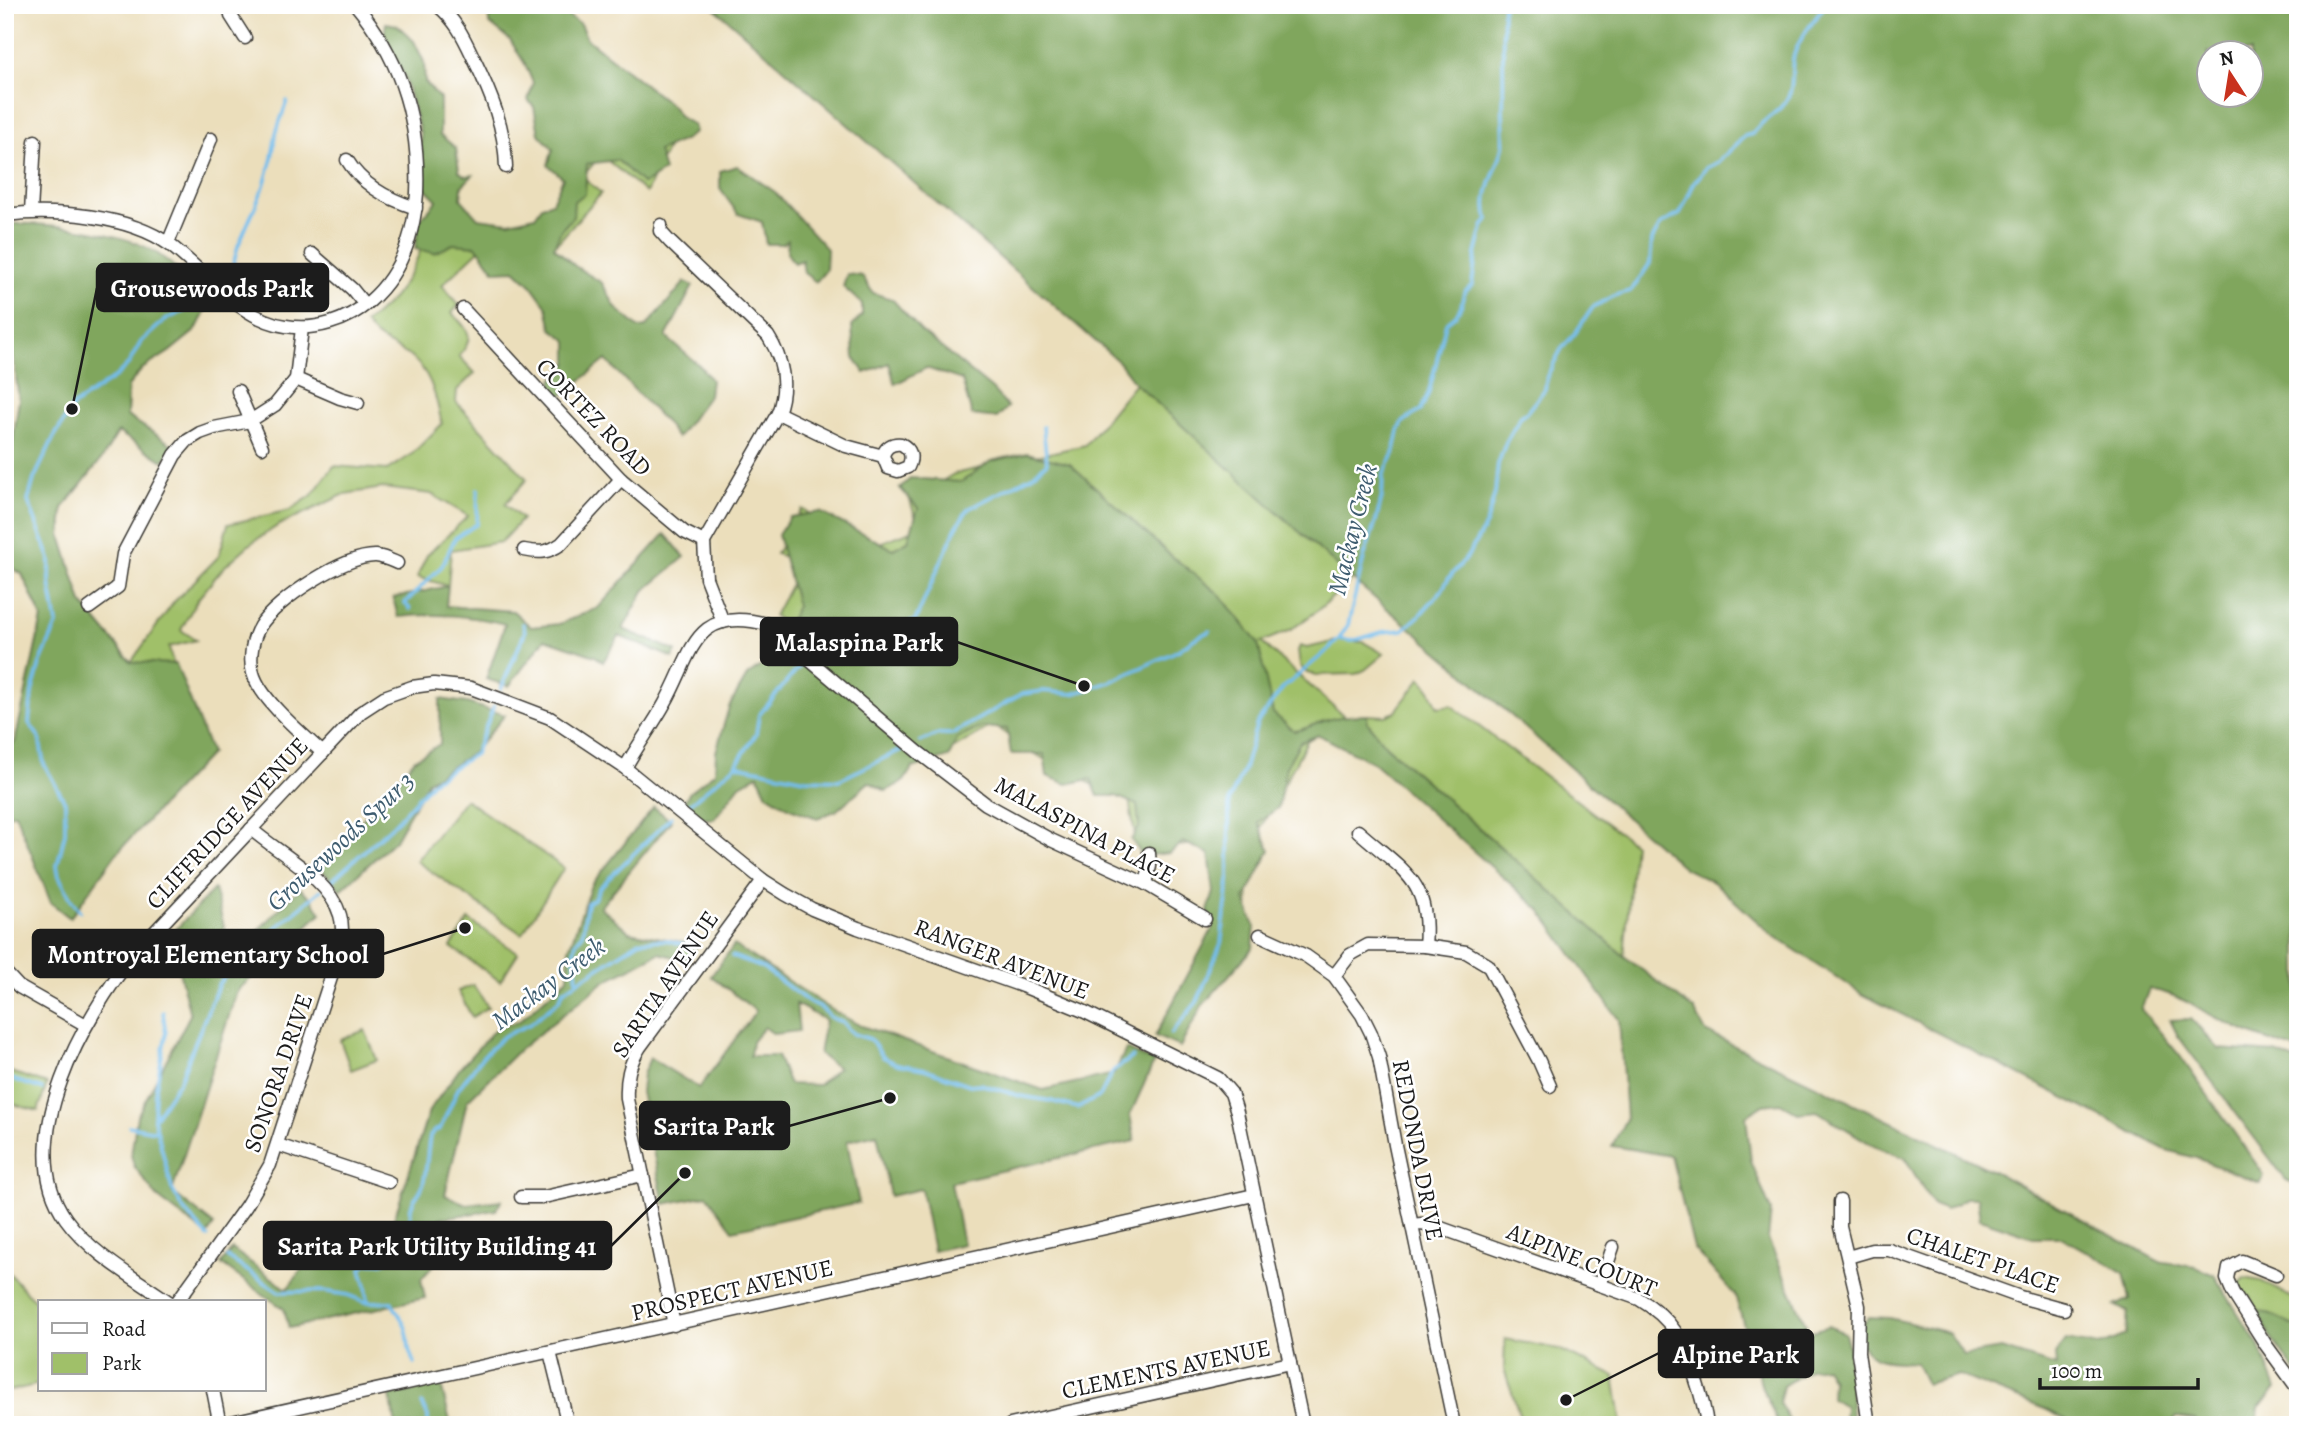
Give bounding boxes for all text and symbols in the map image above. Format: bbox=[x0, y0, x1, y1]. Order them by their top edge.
north arrow bbox=[2194, 38, 2264, 108]
text: N bbox=[2217, 44, 2236, 73]
callout: Grousewoods Park bbox=[97, 264, 328, 311]
text: Grousewoods Park bbox=[111, 271, 314, 306]
street label: CORTEZ ROAD bbox=[529, 351, 659, 483]
water label: Mackay Creek bbox=[1319, 460, 1386, 599]
callout: Malaspina Park bbox=[761, 618, 957, 665]
text: Malaspina Park bbox=[775, 625, 944, 660]
street label: CLIFFRIDGE AVENUE bbox=[139, 730, 315, 916]
water label: Grousewoods Spur 3 bbox=[259, 764, 422, 919]
street label: MALASPINA PLACE bbox=[989, 769, 1181, 891]
street label: SARITA AVENUE bbox=[604, 904, 726, 1064]
street label: RANGER AVENUE bbox=[910, 911, 1094, 1007]
water label: Mackay Creek bbox=[484, 929, 613, 1038]
callout: Montroyal Elementary School bbox=[33, 930, 383, 977]
text: Montroyal Elementary School bbox=[47, 937, 369, 972]
street label: SONORA DRIVE bbox=[236, 989, 320, 1157]
street label: REDONDA DRIVE bbox=[1385, 1057, 1451, 1243]
callout: Sarita Park bbox=[640, 1102, 789, 1149]
text: Sarita Park bbox=[653, 1109, 775, 1144]
street label: ALPINE COURT bbox=[1501, 1215, 1662, 1305]
street label: CHALET PLACE bbox=[1902, 1219, 2064, 1301]
callout: Sarita Park Utility Building 41 bbox=[264, 1222, 611, 1269]
text: Sarita Park Utility Building 41 bbox=[278, 1229, 596, 1264]
street label: PROSPECT AVENUE bbox=[628, 1251, 836, 1329]
legend bbox=[38, 1300, 266, 1392]
text: Road bbox=[102, 1315, 146, 1343]
callout: Alpine Park bbox=[1659, 1330, 1813, 1377]
street label: CLEMENTS AVENUE bbox=[1059, 1331, 1273, 1407]
text: Alpine Park bbox=[1672, 1337, 1800, 1372]
scale bar bbox=[2040, 1346, 2198, 1390]
text: Park bbox=[102, 1349, 142, 1377]
text: 100 m bbox=[2051, 1357, 2102, 1385]

